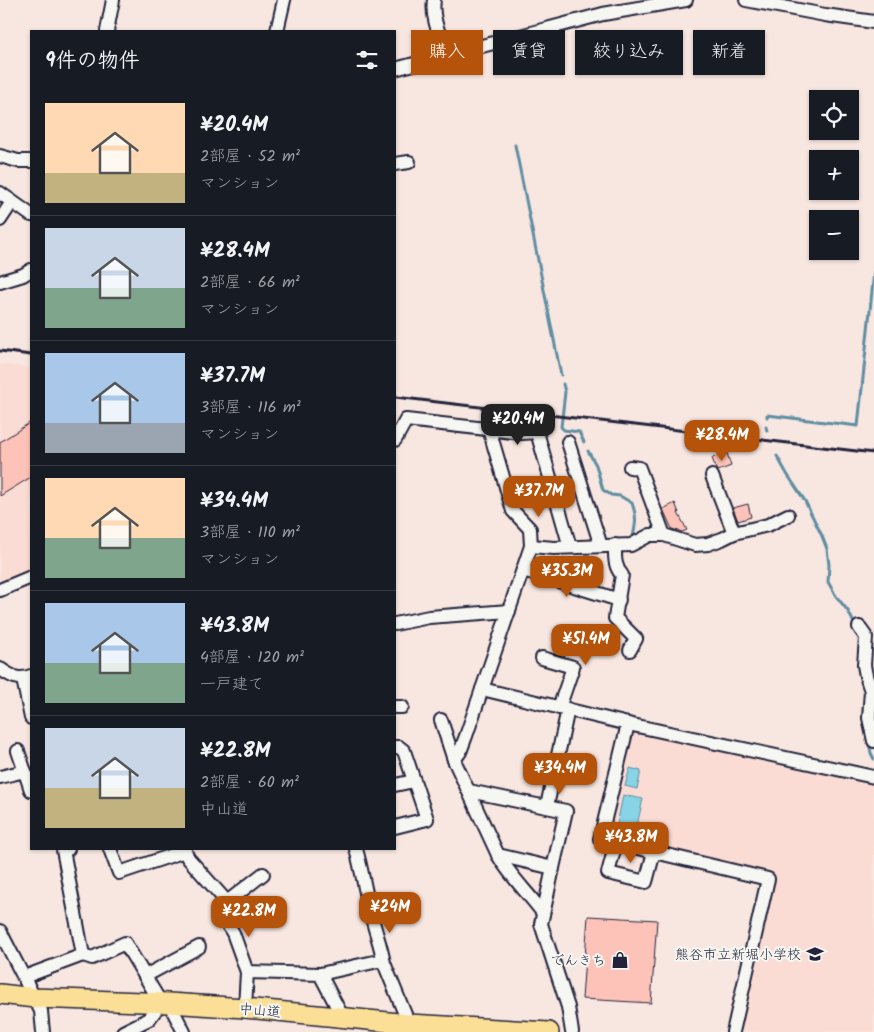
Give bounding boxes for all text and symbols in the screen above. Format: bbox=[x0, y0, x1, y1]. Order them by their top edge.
chip: 購入 bbox=[411, 30, 483, 75]
chip: 賃貸 bbox=[493, 30, 565, 75]
chip: 絞り込み bbox=[575, 30, 683, 75]
chip: 新着 bbox=[693, 30, 765, 75]
text: 9件の物件 bbox=[45, 45, 140, 78]
icon: filters bbox=[353, 46, 381, 74]
map controls bbox=[809, 90, 859, 260]
button: locate bbox=[809, 90, 859, 140]
text: ¥20.4M bbox=[200, 109, 268, 142]
icon: home bbox=[85, 123, 145, 183]
text: 2部屋 · 52 m² bbox=[200, 144, 300, 169]
button: + bbox=[809, 150, 859, 200]
text: マンション bbox=[200, 171, 279, 196]
button: − bbox=[809, 210, 859, 260]
text: ¥28.4M bbox=[200, 235, 270, 268]
icon: home bbox=[85, 248, 145, 308]
text: 2部屋 · 66 m² bbox=[200, 270, 300, 295]
text: マンション bbox=[200, 297, 279, 322]
text: ¥37.7M bbox=[200, 360, 265, 393]
icon: home bbox=[85, 373, 145, 433]
text: 3部屋 · 116 m² bbox=[200, 395, 301, 420]
pin: ¥20.4M bbox=[477, 404, 559, 446]
text: ¥20.4M bbox=[492, 407, 544, 432]
pin: ¥28.4M bbox=[681, 420, 763, 462]
text: マンション bbox=[200, 422, 279, 447]
text: ¥28.4M bbox=[695, 423, 749, 448]
pin: ¥37.7M bbox=[498, 476, 580, 518]
text: ¥37.7M bbox=[514, 479, 564, 504]
text: ¥34.4M bbox=[200, 485, 268, 518]
icon: home bbox=[85, 498, 145, 558]
text: 3部屋 · 110 m² bbox=[200, 520, 300, 545]
text: マンション bbox=[200, 547, 279, 572]
pin: ¥35.3M bbox=[526, 556, 608, 598]
text: ¥35.3M bbox=[541, 559, 593, 584]
text: ¥43.8M bbox=[200, 610, 269, 643]
icon: home bbox=[85, 623, 145, 683]
pin: ¥51.4M bbox=[545, 624, 627, 666]
text: ¥51.4M bbox=[562, 627, 610, 652]
text: 4部屋 · 120 m² bbox=[200, 645, 304, 670]
text: 一戸建て bbox=[200, 672, 264, 697]
text: ¥22.8M bbox=[200, 735, 271, 768]
icon: home bbox=[85, 748, 145, 808]
pin: ¥34.4M bbox=[519, 752, 601, 795]
text: ¥34.4M bbox=[534, 756, 586, 781]
text: 2部屋 · 60 m² bbox=[200, 770, 299, 795]
text: 中山道 bbox=[200, 797, 248, 822]
pin: ¥43.8M bbox=[590, 822, 672, 864]
text: ¥43.8M bbox=[605, 825, 657, 850]
pin: ¥24M bbox=[360, 892, 420, 934]
text: ¥24M bbox=[370, 895, 410, 920]
pin: ¥22.8M bbox=[208, 896, 290, 938]
text: ¥22.8M bbox=[222, 899, 276, 924]
place label: 熊谷市立新堀小学校 bbox=[675, 944, 801, 966]
school or university icon: 熊谷市立新堀小学校 bbox=[805, 944, 825, 964]
place label: でんきち bbox=[550, 950, 606, 972]
shop icon: でんきち bbox=[610, 950, 630, 970]
street label: 中山道 bbox=[238, 998, 282, 1024]

